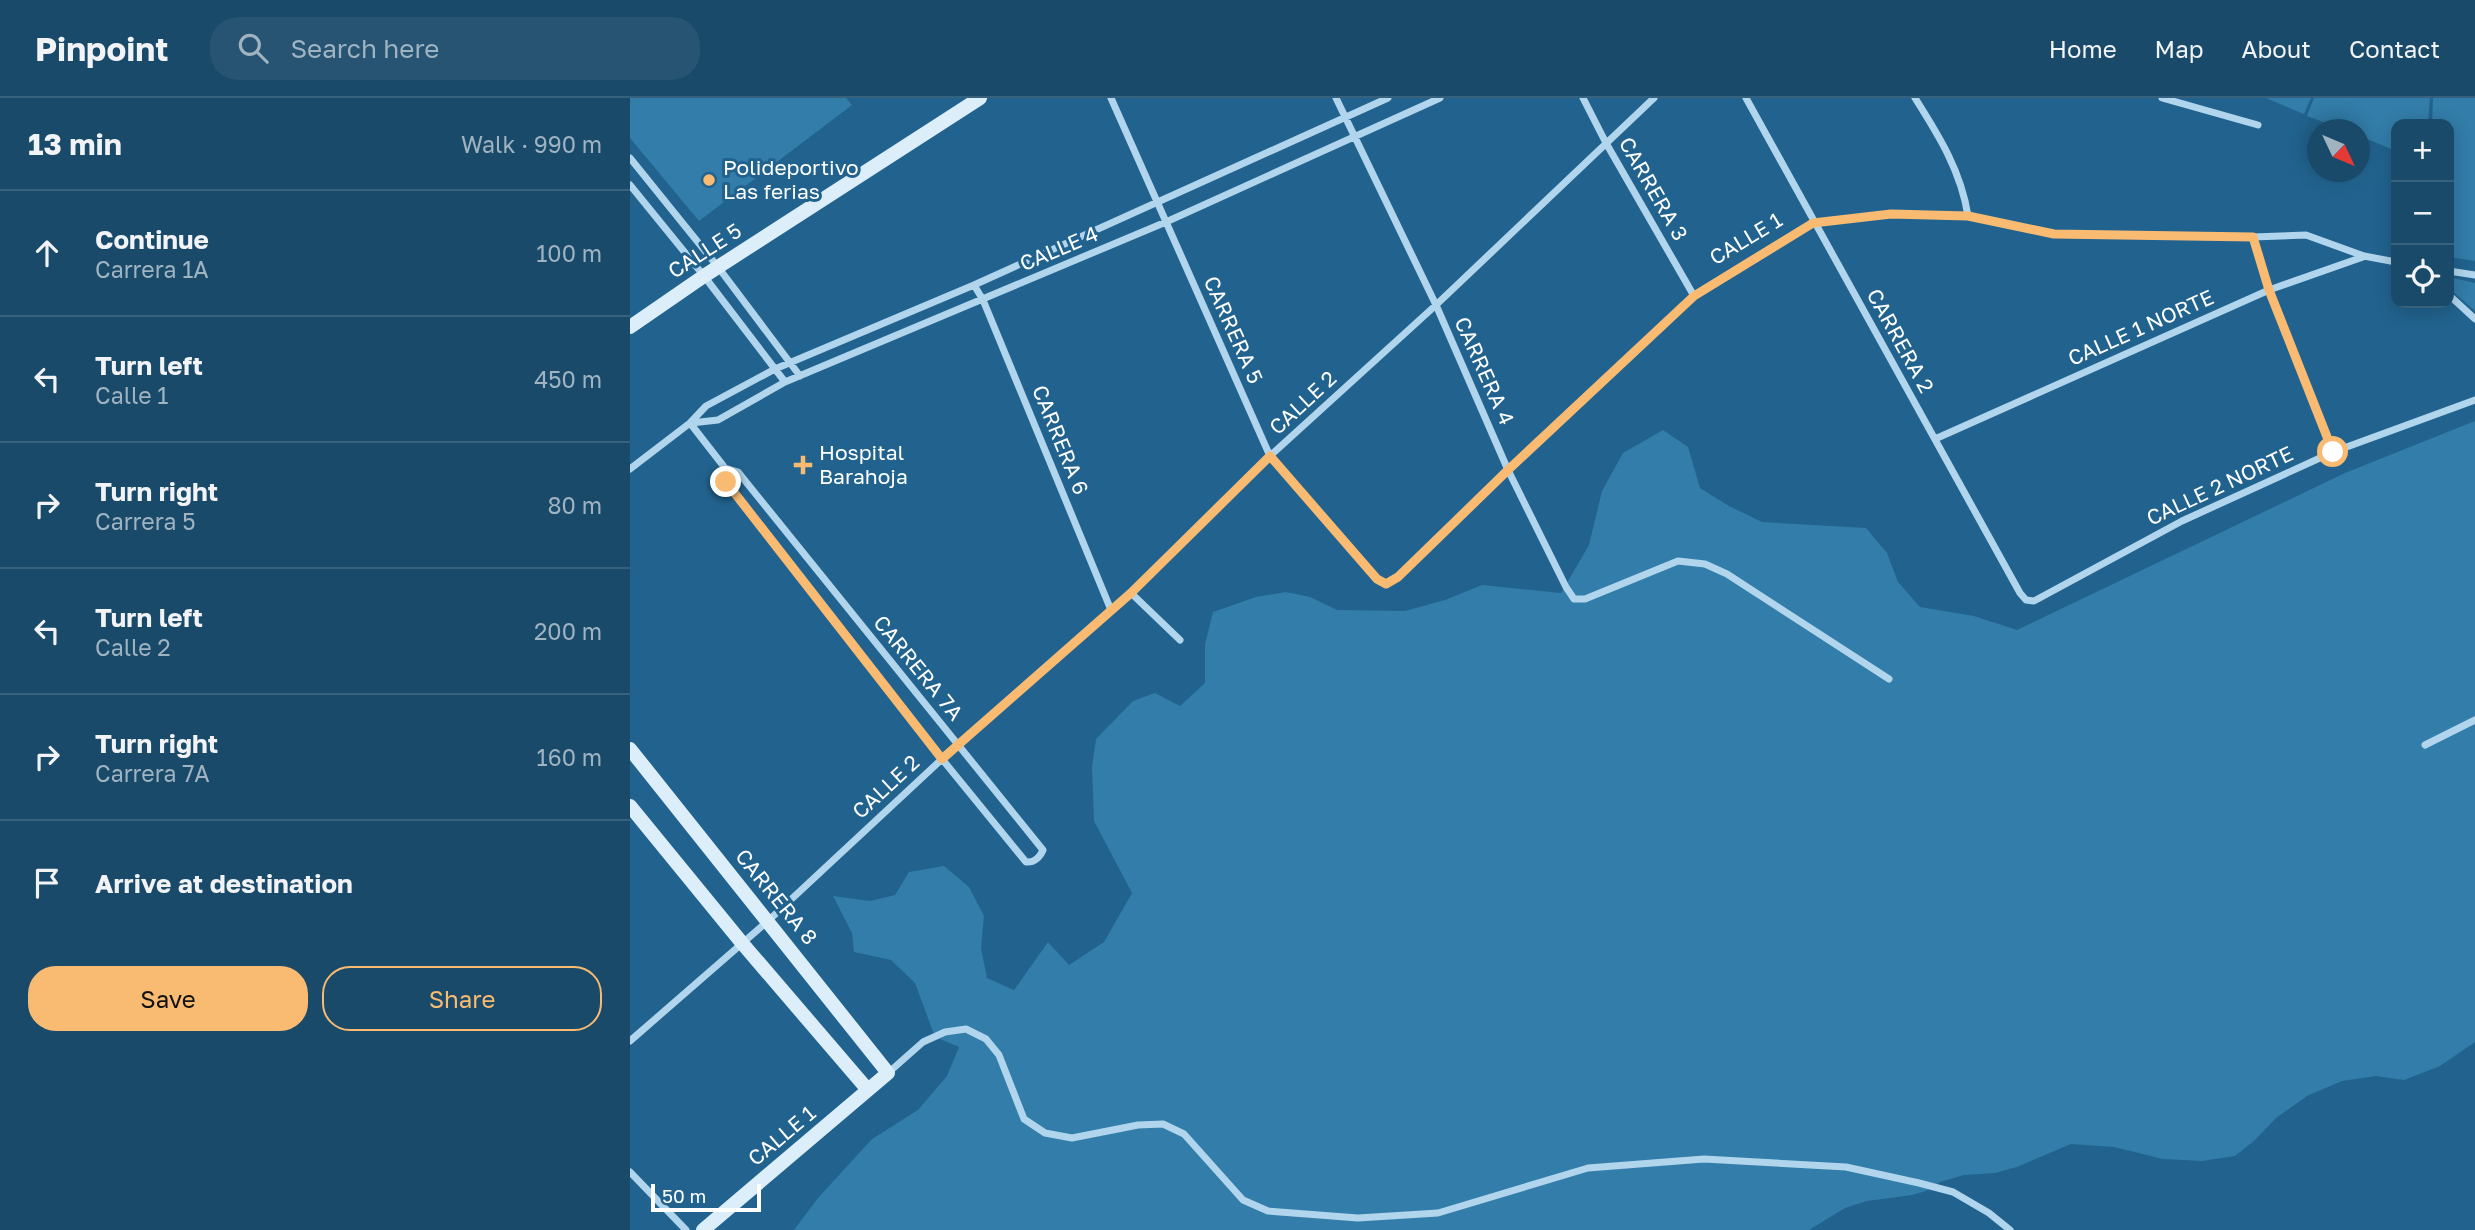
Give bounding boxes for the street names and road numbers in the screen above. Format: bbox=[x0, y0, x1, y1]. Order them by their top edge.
street label: CARRERA 3 bbox=[1614, 132, 1694, 245]
street label: CALLE 1 bbox=[1704, 206, 1787, 270]
street label: CALLE 5 bbox=[663, 217, 746, 283]
street label: CALLE 4 bbox=[1015, 220, 1102, 276]
street label: CARRERA 5 bbox=[1199, 272, 1269, 387]
street label: CALLE 1 NORTE bbox=[2064, 283, 2217, 371]
street label: CARRERA 2 bbox=[1862, 284, 1940, 397]
street label: CARRERA 4 bbox=[1450, 312, 1520, 429]
street label: CALLE 2 bbox=[1263, 365, 1341, 440]
street label: CARRERA 6 bbox=[1027, 381, 1095, 498]
street label: CALLE 2 NORTE bbox=[2142, 440, 2297, 530]
street label: CARRERA 7A bbox=[868, 609, 969, 725]
street label: CALLE 2 bbox=[846, 749, 924, 824]
street label: CARRERA 8 bbox=[730, 843, 823, 950]
street label: CALLE 1 bbox=[742, 1100, 820, 1171]

